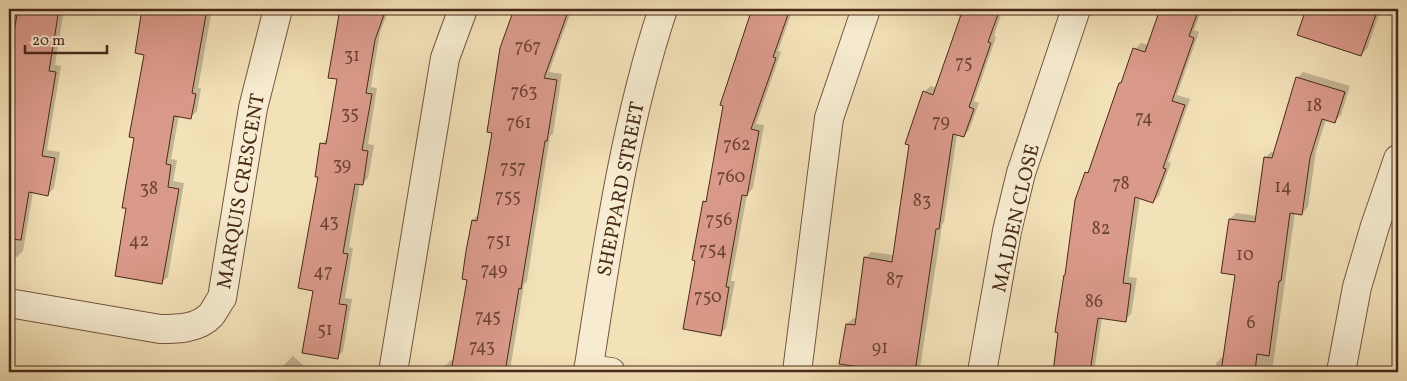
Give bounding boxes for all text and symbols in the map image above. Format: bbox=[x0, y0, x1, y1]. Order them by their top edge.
scale bar bbox=[25, 22, 108, 54]
text: 20 m bbox=[32, 31, 65, 52]
house number: 767 bbox=[515, 35, 541, 60]
house number: 31 bbox=[344, 44, 360, 69]
house number: 75 bbox=[955, 51, 973, 76]
house number: 763 bbox=[511, 80, 537, 105]
street label: MARQUIS CRESCENT bbox=[211, 91, 273, 291]
house number: 18 bbox=[1306, 94, 1322, 119]
street label: SHEPPARD STREET bbox=[591, 99, 653, 279]
house number: 35 bbox=[341, 102, 359, 127]
house number: 74 bbox=[1135, 106, 1153, 131]
house number: 79 bbox=[932, 110, 950, 135]
house number: 761 bbox=[507, 111, 531, 136]
house number: 762 bbox=[723, 133, 751, 158]
street label: MALDEN CLOSE bbox=[986, 142, 1048, 295]
house number: 39 bbox=[333, 153, 351, 178]
house number: 757 bbox=[500, 156, 526, 181]
house number: 760 bbox=[717, 165, 746, 190]
house number: 78 bbox=[1112, 172, 1130, 197]
house number: 14 bbox=[1274, 175, 1292, 200]
house number: 38 bbox=[140, 177, 158, 202]
house number: 755 bbox=[495, 185, 521, 210]
house number: 83 bbox=[913, 189, 931, 214]
house number: 756 bbox=[706, 208, 732, 233]
house number: 43 bbox=[319, 210, 339, 235]
house number: 82 bbox=[1092, 217, 1110, 242]
house number: 42 bbox=[129, 229, 149, 254]
house number: 751 bbox=[487, 229, 511, 254]
house number: 754 bbox=[699, 238, 727, 263]
house number: 10 bbox=[1236, 243, 1254, 268]
house number: 749 bbox=[481, 258, 507, 283]
house number: 47 bbox=[313, 260, 333, 285]
house number: 87 bbox=[886, 268, 904, 293]
house number: 750 bbox=[694, 285, 722, 310]
house number: 86 bbox=[1085, 290, 1103, 315]
house number: 745 bbox=[475, 305, 501, 330]
house number: 6 bbox=[1246, 311, 1256, 336]
house number: 51 bbox=[317, 318, 333, 343]
house number: 743 bbox=[469, 335, 495, 360]
house number: 91 bbox=[872, 336, 888, 361]

